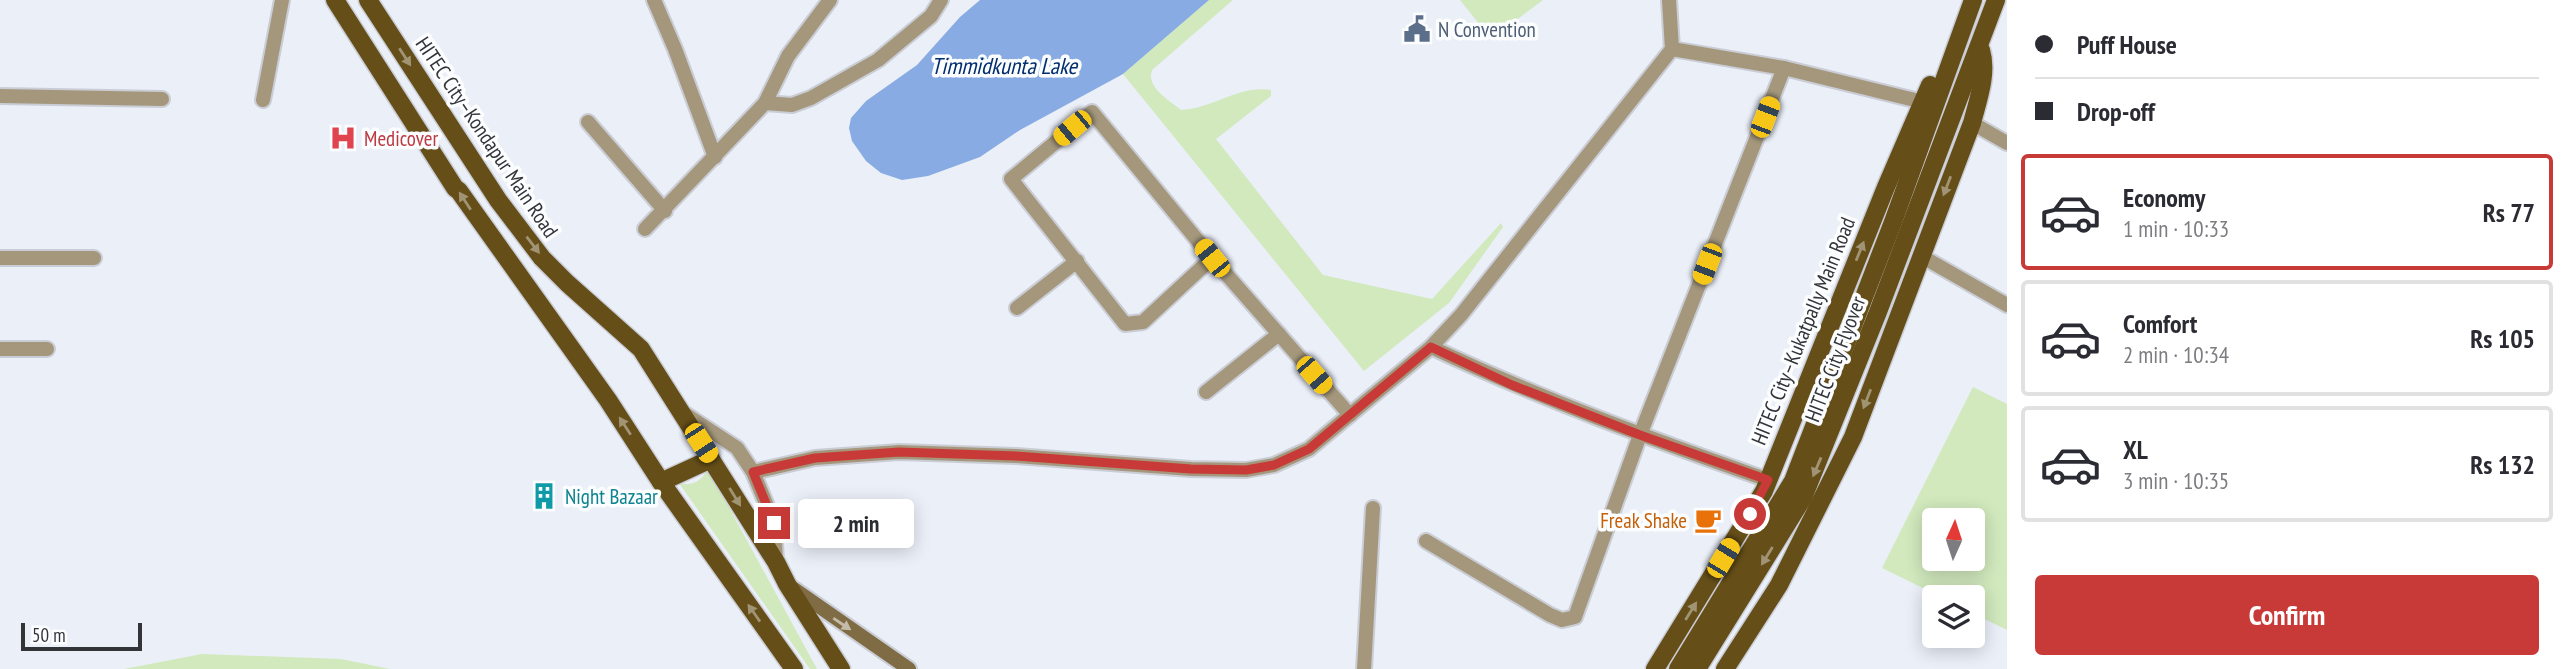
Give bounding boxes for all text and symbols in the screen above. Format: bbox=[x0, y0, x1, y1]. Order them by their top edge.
public building icon: N Convention bbox=[1402, 14, 1432, 44]
place label: N Convention bbox=[1438, 16, 1536, 43]
text: Puff House bbox=[2077, 28, 2177, 61]
street label: HITEC City–Kondapur Main Road bbox=[410, 31, 564, 243]
one-way arrow bbox=[398, 48, 411, 67]
water label: Timmidkunta Lake bbox=[931, 51, 1079, 80]
car bbox=[1748, 94, 1783, 140]
text: Drop-off bbox=[2077, 95, 2155, 128]
car bbox=[1050, 106, 1095, 150]
hospital icon: Medicover bbox=[328, 123, 358, 153]
place label: Medicover bbox=[364, 125, 439, 152]
one-way arrow bbox=[1942, 176, 1953, 197]
icon: car bbox=[2039, 181, 2102, 244]
text: Economy bbox=[2123, 181, 2205, 214]
one-way arrow bbox=[459, 191, 472, 210]
text: Rs 77 bbox=[2483, 196, 2535, 229]
street label: HITEC City–Kukatpally Main Road bbox=[1745, 213, 1861, 449]
text: 1 min · 10:33 bbox=[2123, 214, 2229, 243]
car bbox=[1191, 235, 1234, 281]
one-way arrow bbox=[525, 236, 540, 254]
car bbox=[1690, 241, 1725, 287]
one-way arrow bbox=[1854, 241, 1866, 261]
street label: HITEC City Flyover bbox=[1799, 292, 1871, 426]
icon: car bbox=[2039, 307, 2102, 370]
text: Comfort bbox=[2123, 307, 2197, 340]
text: Rs 105 bbox=[2470, 322, 2535, 355]
text: 2 min · 10:34 bbox=[2123, 340, 2229, 369]
car bbox=[1293, 352, 1336, 398]
one-way arrow bbox=[1862, 389, 1873, 410]
one-way arrow bbox=[618, 417, 632, 435]
car bbox=[681, 420, 722, 466]
icon: car bbox=[2039, 433, 2102, 496]
text: XL bbox=[2123, 433, 2148, 466]
text: Rs 132 bbox=[2470, 448, 2535, 481]
one-way arrow bbox=[1811, 457, 1823, 477]
text: 3 min · 10:35 bbox=[2123, 466, 2229, 495]
building icon: Night Bazaar bbox=[529, 481, 559, 511]
place label: Night Bazaar bbox=[565, 483, 658, 510]
one-way arrow bbox=[729, 487, 742, 506]
callout: 2 min bbox=[798, 498, 914, 548]
route start bbox=[1734, 498, 1766, 530]
cafe icon: Freak Shake bbox=[1693, 505, 1723, 535]
route end bbox=[758, 507, 790, 539]
place label: Freak Shake bbox=[1600, 507, 1687, 534]
north arrow bbox=[1922, 508, 1984, 570]
map controls bbox=[1922, 508, 1985, 648]
text: 2 min bbox=[833, 509, 879, 538]
car bbox=[1704, 535, 1743, 581]
one-way arrow bbox=[1760, 547, 1773, 566]
button: Confirm bbox=[2035, 575, 2539, 655]
button: layers bbox=[1922, 585, 1985, 648]
one-way arrow bbox=[1684, 601, 1697, 620]
one-way arrow bbox=[747, 604, 761, 622]
one-way arrow bbox=[833, 617, 851, 631]
scale bar bbox=[21, 620, 142, 652]
text: 50 m bbox=[32, 623, 66, 647]

